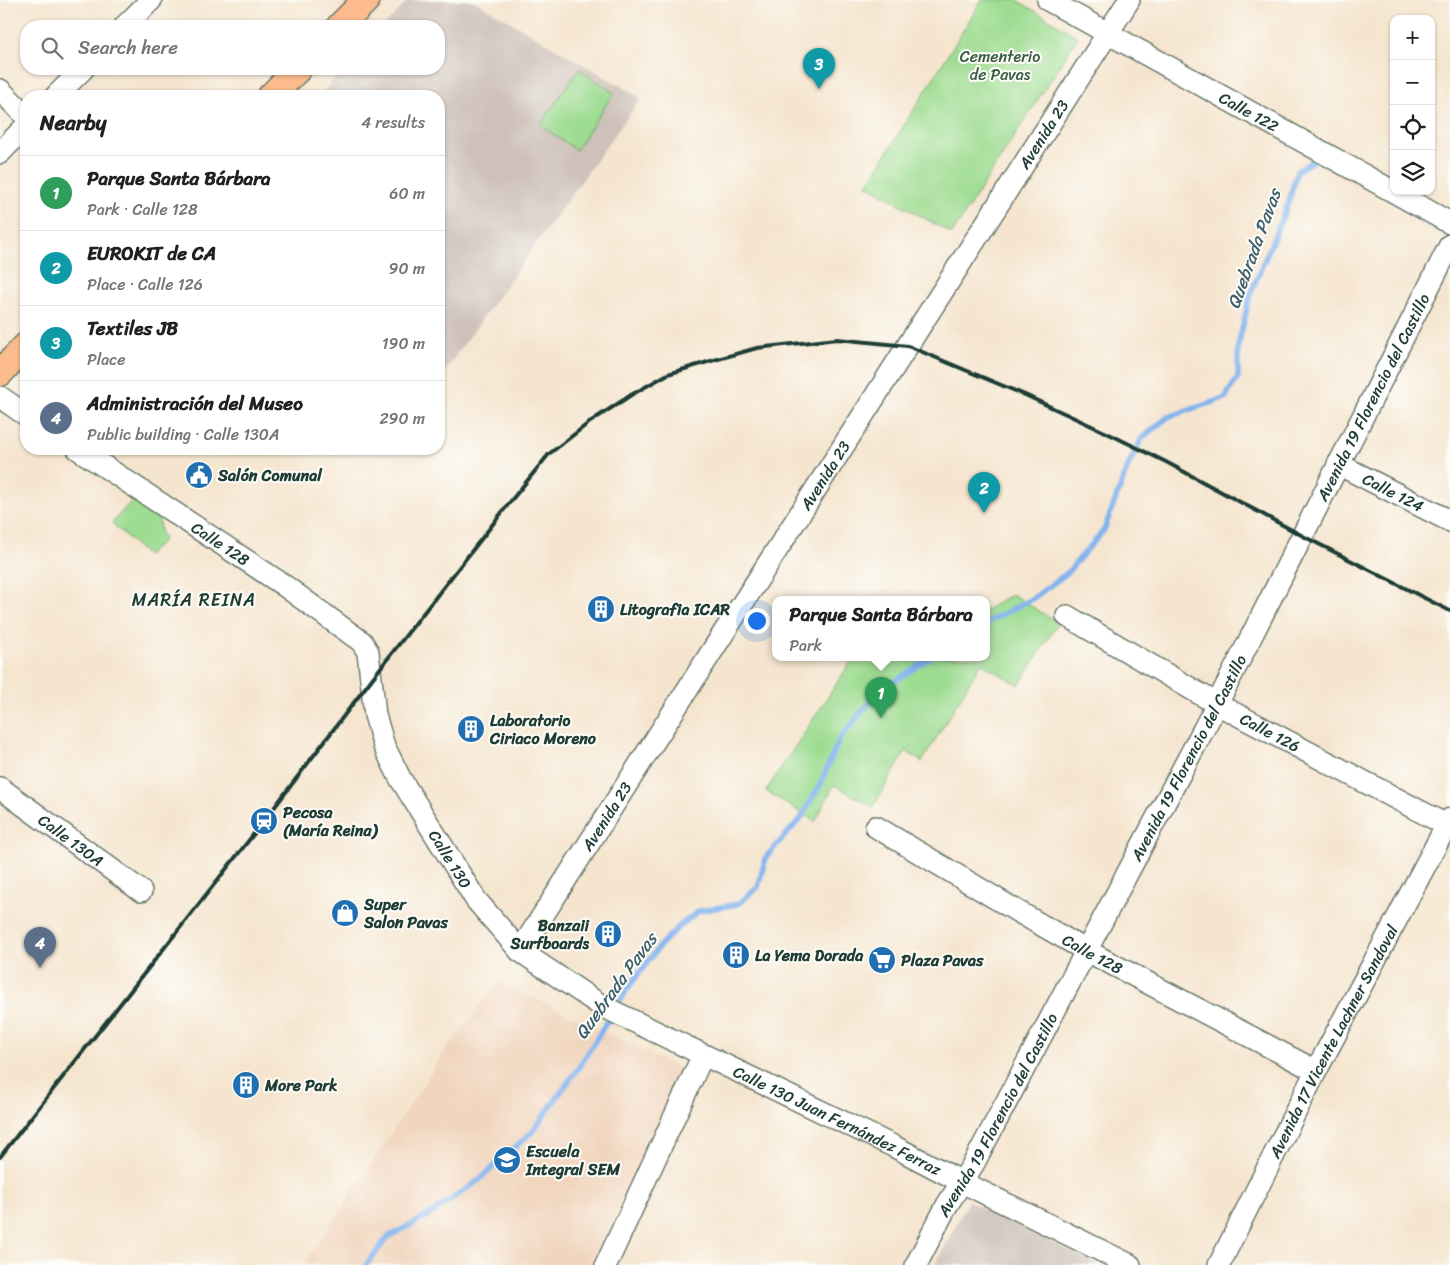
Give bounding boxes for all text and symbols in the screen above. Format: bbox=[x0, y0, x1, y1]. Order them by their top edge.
map controls bbox=[1390, 15, 1435, 195]
button: + bbox=[1390, 15, 1435, 60]
search box bbox=[20, 20, 445, 75]
text: Search here bbox=[78, 31, 178, 64]
icon: search bbox=[38, 34, 66, 62]
park label: Cementerio de Pavas bbox=[960, 42, 1040, 89]
pin: 3 bbox=[803, 48, 835, 89]
button: − bbox=[1390, 60, 1435, 105]
street label: Calle 122 bbox=[1213, 84, 1284, 140]
street label: Avenida 23 bbox=[1010, 94, 1077, 176]
text: Nearby bbox=[40, 104, 106, 142]
button: locate bbox=[1390, 105, 1435, 150]
text: 4 results bbox=[361, 108, 425, 137]
button: layers bbox=[1390, 150, 1435, 195]
text: Parque Santa Bárbara bbox=[87, 162, 270, 195]
text: 1 bbox=[53, 179, 59, 208]
text: 60 m bbox=[389, 179, 425, 208]
water label: Quebrada Pavas bbox=[1217, 183, 1291, 314]
text: Park · Calle 128 bbox=[87, 195, 198, 224]
text: EUROKIT de CA bbox=[87, 237, 216, 270]
text: 2 bbox=[51, 254, 61, 283]
text: 90 m bbox=[389, 254, 425, 283]
text: Place · Calle 126 bbox=[87, 270, 203, 299]
street label: Avenida 19 Florencio del Castillo bbox=[1308, 288, 1438, 507]
text: Textiles JB bbox=[87, 312, 178, 345]
text: 3 bbox=[52, 329, 60, 358]
text: 190 m bbox=[382, 329, 425, 358]
text: Place bbox=[87, 345, 126, 374]
text: Administración del Museo bbox=[87, 387, 303, 420]
text: 4 bbox=[51, 404, 61, 433]
text: 290 m bbox=[379, 404, 425, 433]
text: Public building · Calle 130A bbox=[87, 420, 279, 449]
street label: Avenida 23 bbox=[791, 435, 858, 517]
public building icon: Salón Comunal bbox=[184, 460, 214, 490]
place label: Salón Comunal bbox=[217, 461, 323, 490]
street label: Calle 124 bbox=[1357, 465, 1429, 520]
pin: 2 bbox=[968, 472, 1000, 513]
street label: Calle 128 bbox=[185, 514, 256, 574]
district label: MARÍA REINA bbox=[132, 584, 256, 616]
building icon: Litografia ICAR bbox=[586, 594, 616, 624]
place label: Litografia ICAR bbox=[620, 595, 730, 624]
popup bbox=[772, 596, 990, 661]
text: Parque Santa Bárbara bbox=[789, 598, 973, 631]
your location bbox=[744, 608, 770, 634]
text: Park bbox=[789, 631, 822, 660]
street label: Avenida 19 Florencio del Castillo bbox=[1122, 649, 1255, 867]
pin: 1 bbox=[865, 677, 897, 718]
street label: Calle 126 bbox=[1235, 705, 1305, 760]
place label: Laboratorio Ciriaco Moreno bbox=[489, 706, 597, 753]
building icon: Laboratorio Ciriaco Moreno bbox=[456, 714, 486, 744]
street label: Avenida 23 bbox=[573, 776, 640, 858]
place label: Pecosa (María Reina) bbox=[283, 798, 378, 845]
street label: Calle 130A bbox=[32, 806, 110, 874]
station icon: Pecosa (María Reina) bbox=[249, 806, 279, 836]
street label: Calle 130 bbox=[420, 824, 480, 895]
place label: Super Salon Pavas bbox=[363, 890, 448, 937]
shop icon: Super Salon Pavas bbox=[330, 898, 360, 928]
place label: Banzaii Surfboards bbox=[510, 911, 591, 958]
building icon: Banzaii Surfboards bbox=[593, 919, 623, 949]
street label: Avenida 17 Vicente Lachner Sandoval bbox=[1260, 919, 1407, 1164]
water label: Quebrada Pavas bbox=[566, 924, 667, 1046]
street label: Calle 128 bbox=[1057, 926, 1128, 983]
pin: 4 bbox=[24, 927, 56, 968]
building icon: La Yema Dorada bbox=[721, 940, 751, 970]
place label: La Yema Dorada bbox=[755, 941, 864, 970]
supermarket icon: Plaza Pavas bbox=[867, 945, 897, 975]
place label: Plaza Pavas bbox=[901, 946, 984, 975]
street label: Avenida 19 Florencio del Castillo bbox=[929, 1008, 1066, 1223]
street label: Calle 130 Juan Fernández Ferraz bbox=[728, 1057, 947, 1184]
building icon: More Park bbox=[231, 1070, 261, 1100]
place label: More Park bbox=[264, 1071, 338, 1100]
place label: Escuela Integral SEM bbox=[525, 1137, 620, 1184]
school or university icon: Escuela Integral SEM bbox=[492, 1145, 522, 1175]

